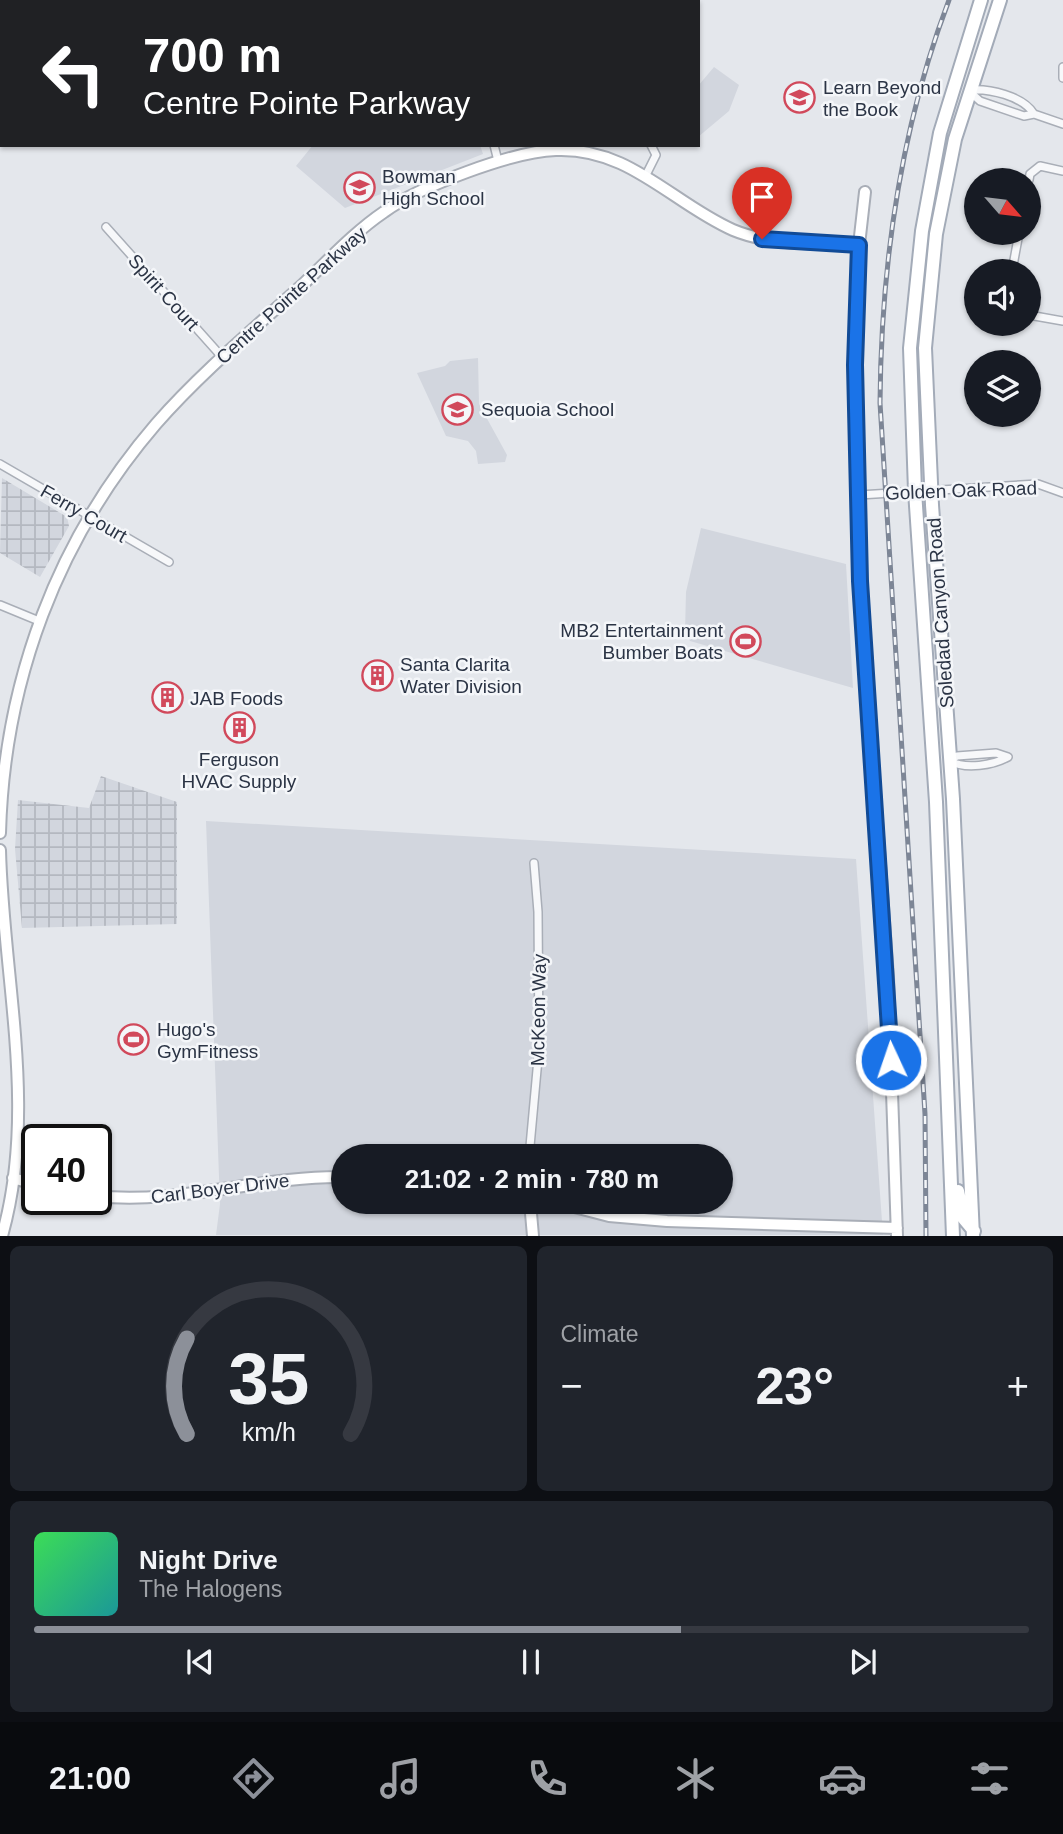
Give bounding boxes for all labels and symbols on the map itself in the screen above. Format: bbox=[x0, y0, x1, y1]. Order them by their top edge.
place label: Learn Beyond the Book bbox=[823, 77, 941, 120]
school or university icon: Learn Beyond the Book bbox=[783, 81, 817, 115]
place label: Bowman High School bbox=[382, 166, 484, 209]
pin bbox=[732, 167, 792, 239]
north arrow bbox=[964, 168, 1041, 245]
school or university icon: Bowman High School bbox=[342, 170, 376, 204]
street label: Centre Pointe Parkway bbox=[212, 222, 371, 368]
street label: Spirit Court bbox=[124, 250, 204, 335]
school or university icon: Sequoia School bbox=[441, 392, 475, 426]
place label: Sequoia School bbox=[481, 399, 614, 420]
street label: Golden Oak Road bbox=[885, 477, 1037, 504]
street label: Ferry Court bbox=[37, 480, 131, 547]
street label: Soledad Canyon Road bbox=[923, 517, 958, 709]
place label: MB2 Entertainment Bumber Boats bbox=[560, 620, 724, 663]
sports icon: MB2 Entertainment Bumber Boats bbox=[729, 624, 763, 658]
place label: Santa Clarita Water Division bbox=[400, 654, 522, 697]
building icon: Santa Clarita Water Division bbox=[360, 658, 394, 692]
building icon: JAB Foods bbox=[150, 681, 184, 715]
place label: JAB Foods bbox=[190, 688, 283, 709]
building icon: Ferguson HVAC Supply bbox=[222, 711, 256, 745]
place label: Ferguson HVAC Supply bbox=[182, 749, 297, 792]
street label: McKeon Way bbox=[527, 953, 550, 1066]
place label: Hugo's GymFitness bbox=[157, 1019, 258, 1062]
sports icon: Hugo's GymFitness bbox=[117, 1023, 151, 1057]
position arrow bbox=[854, 1023, 928, 1097]
speed limit sign: 40 bbox=[21, 1124, 112, 1215]
street label: Carl Boyer Drive bbox=[150, 1170, 291, 1207]

